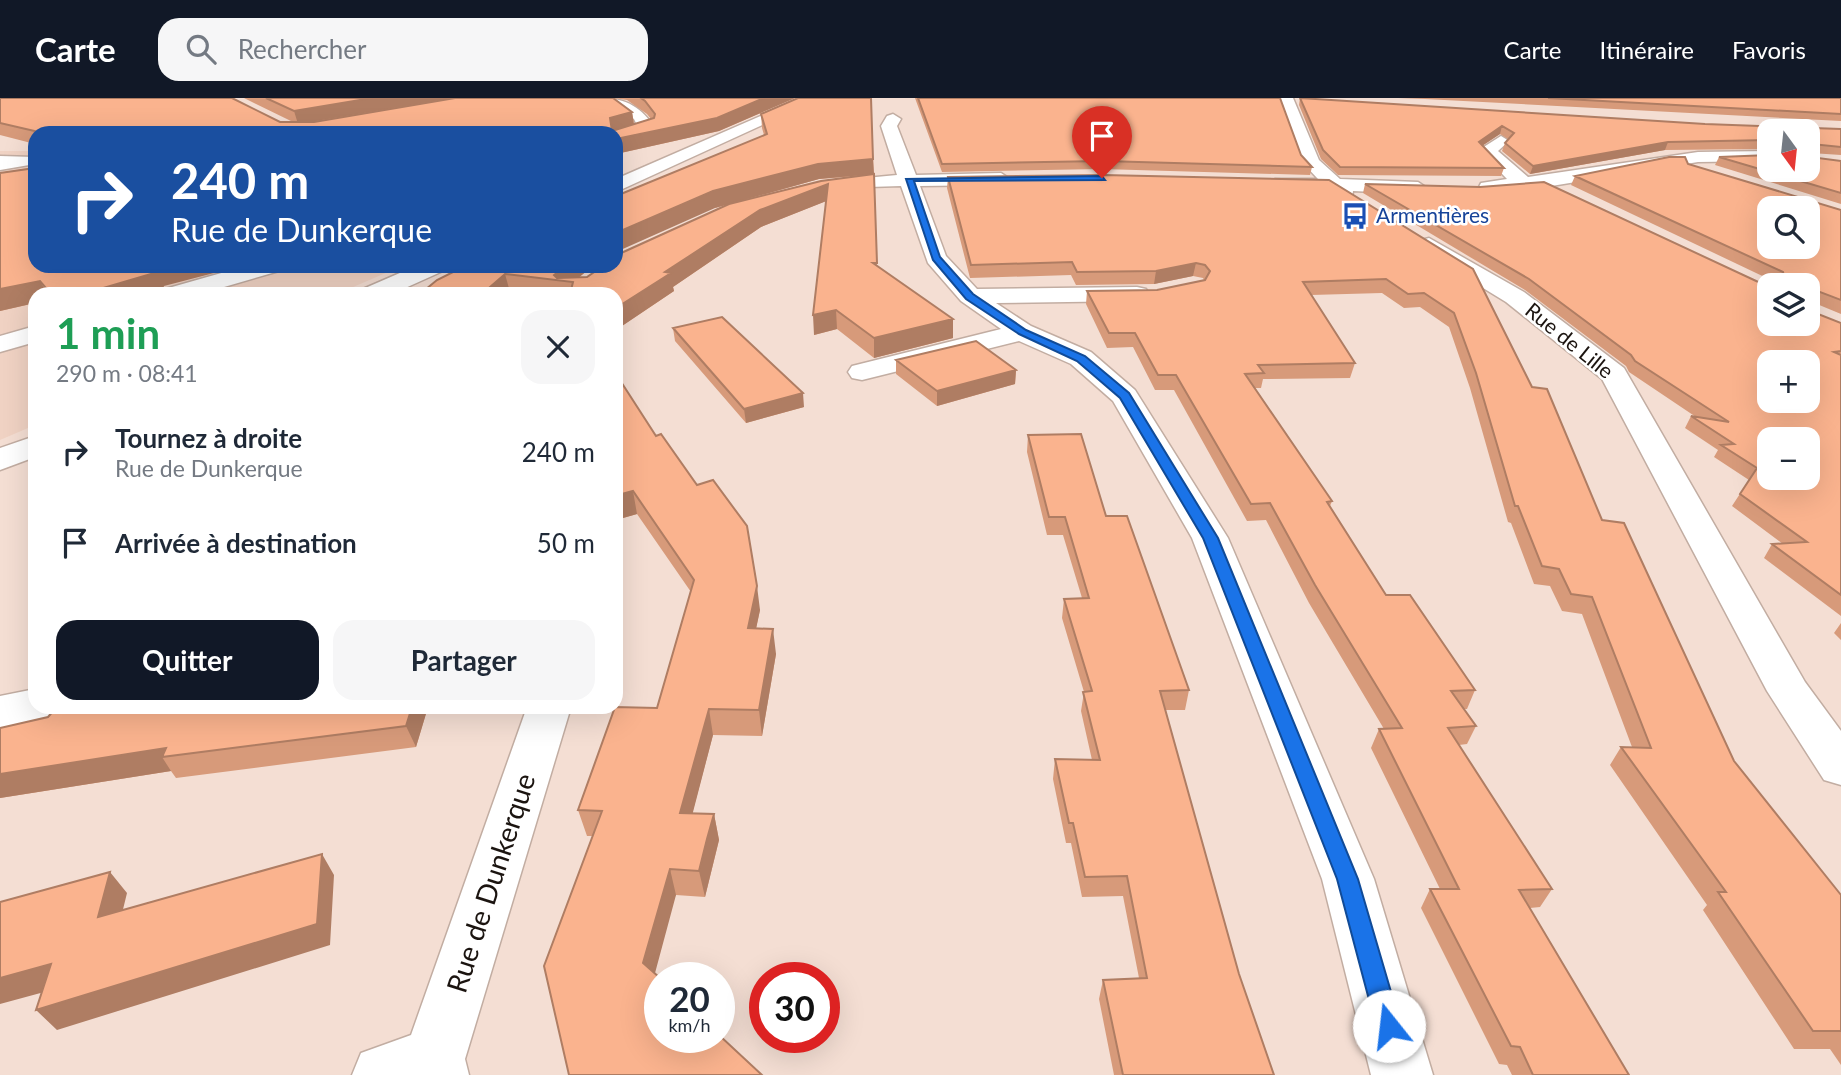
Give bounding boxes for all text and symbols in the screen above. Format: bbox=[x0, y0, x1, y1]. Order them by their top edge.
search box bbox=[158, 18, 648, 81]
text: Carte bbox=[35, 29, 116, 69]
icon: search bbox=[182, 30, 220, 68]
text: Rechercher bbox=[238, 33, 367, 65]
text: Carte bbox=[1504, 35, 1562, 64]
text: Itinéraire bbox=[1600, 35, 1694, 64]
text: Favoris bbox=[1732, 35, 1806, 64]
pin bbox=[1072, 106, 1132, 178]
icon: arrive bbox=[1083, 117, 1121, 155]
north arrow bbox=[1757, 119, 1820, 182]
map controls bbox=[1757, 119, 1820, 490]
text: 240 m bbox=[171, 151, 309, 209]
icon: right bbox=[56, 154, 147, 245]
button: search bbox=[1757, 196, 1820, 259]
bus stop icon: Armentières bbox=[1340, 201, 1370, 231]
place label: Armentières bbox=[1376, 202, 1489, 227]
text: Rue de Dunkerque bbox=[171, 210, 432, 249]
button: layers bbox=[1757, 273, 1820, 336]
street label: Rue de Lille bbox=[1521, 297, 1619, 383]
text: 1 min bbox=[56, 308, 160, 358]
button: close bbox=[521, 310, 595, 384]
button: + bbox=[1757, 350, 1820, 413]
text: 290 m · 08:41 bbox=[56, 359, 198, 387]
text: Tournez à droite bbox=[115, 422, 302, 454]
button: − bbox=[1757, 427, 1820, 490]
icon: right bbox=[56, 433, 94, 471]
text: 240 m bbox=[522, 436, 595, 468]
text: Rue de Dunkerque bbox=[115, 454, 303, 482]
icon: arrive bbox=[56, 524, 94, 562]
text: Arrivée à destination bbox=[115, 527, 357, 559]
text: 50 m bbox=[537, 527, 595, 559]
button: Quitter bbox=[56, 620, 319, 700]
button: Partager bbox=[333, 620, 595, 700]
street label: Rue de Dunkerque bbox=[439, 769, 542, 997]
speed limit sign: 30 bbox=[749, 962, 840, 1053]
text: 20 bbox=[669, 977, 710, 1019]
position arrow bbox=[1352, 989, 1426, 1063]
text: km/h bbox=[668, 1014, 711, 1036]

